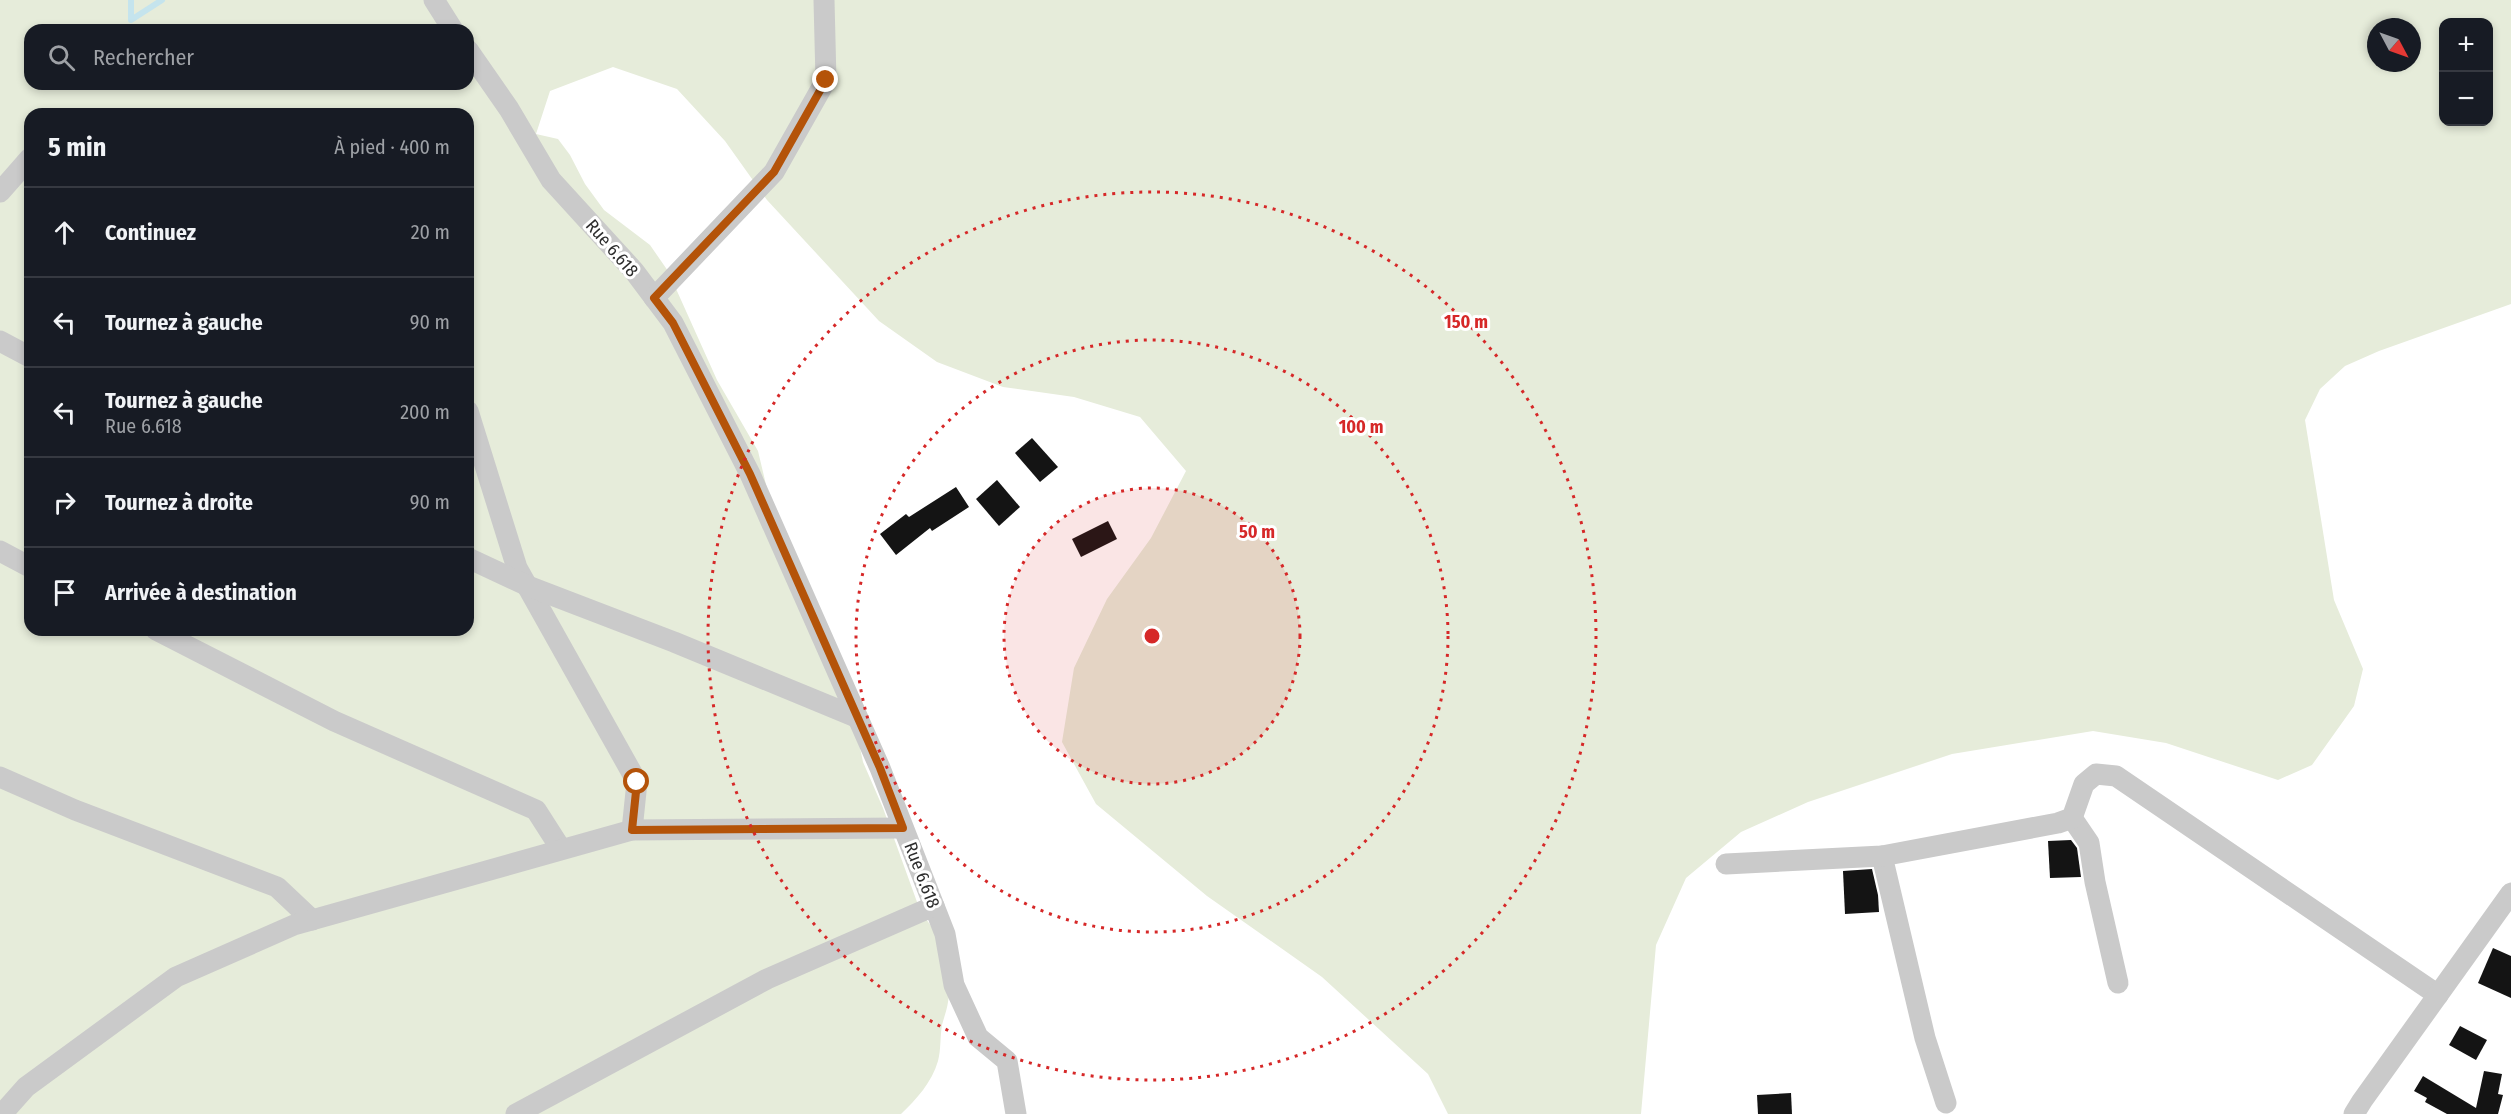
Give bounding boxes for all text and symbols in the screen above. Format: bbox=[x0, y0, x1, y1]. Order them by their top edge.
north arrow bbox=[2367, 18, 2421, 72]
map controls bbox=[2439, 18, 2493, 126]
button: + bbox=[2439, 18, 2493, 72]
search box bbox=[24, 24, 474, 90]
icon: search bbox=[45, 41, 78, 74]
text: Rechercher bbox=[93, 44, 194, 71]
route end bbox=[812, 66, 838, 92]
button: − bbox=[2439, 72, 2493, 126]
text: 5 min bbox=[48, 132, 106, 163]
text: À pied · 400 m bbox=[334, 135, 450, 159]
street label: Rue 6.618 bbox=[581, 215, 643, 281]
icon: ahead bbox=[48, 216, 81, 249]
text: Continuez bbox=[105, 219, 196, 246]
text: 20 m bbox=[411, 220, 450, 244]
icon: left bbox=[48, 306, 81, 339]
text: Tournez à gauche bbox=[105, 309, 263, 336]
text: 90 m bbox=[410, 310, 450, 334]
text: 150 m bbox=[1444, 311, 1488, 333]
text: Tournez à gauche bbox=[105, 387, 263, 414]
icon: left bbox=[48, 396, 81, 429]
text: 200 m bbox=[400, 400, 450, 424]
text: Rue 6.618 bbox=[105, 414, 182, 438]
text: 100 m bbox=[1339, 416, 1383, 438]
icon: right bbox=[48, 486, 81, 519]
text: Tournez à droite bbox=[105, 489, 253, 516]
text: 90 m bbox=[410, 490, 450, 514]
text: 50 m bbox=[1239, 521, 1275, 543]
icon: arrive bbox=[48, 576, 81, 609]
text: Arrivée à destination bbox=[105, 579, 297, 606]
centre of rings bbox=[1142, 626, 1162, 646]
route start bbox=[623, 768, 649, 794]
street label: Rue 6.618 bbox=[899, 839, 945, 911]

